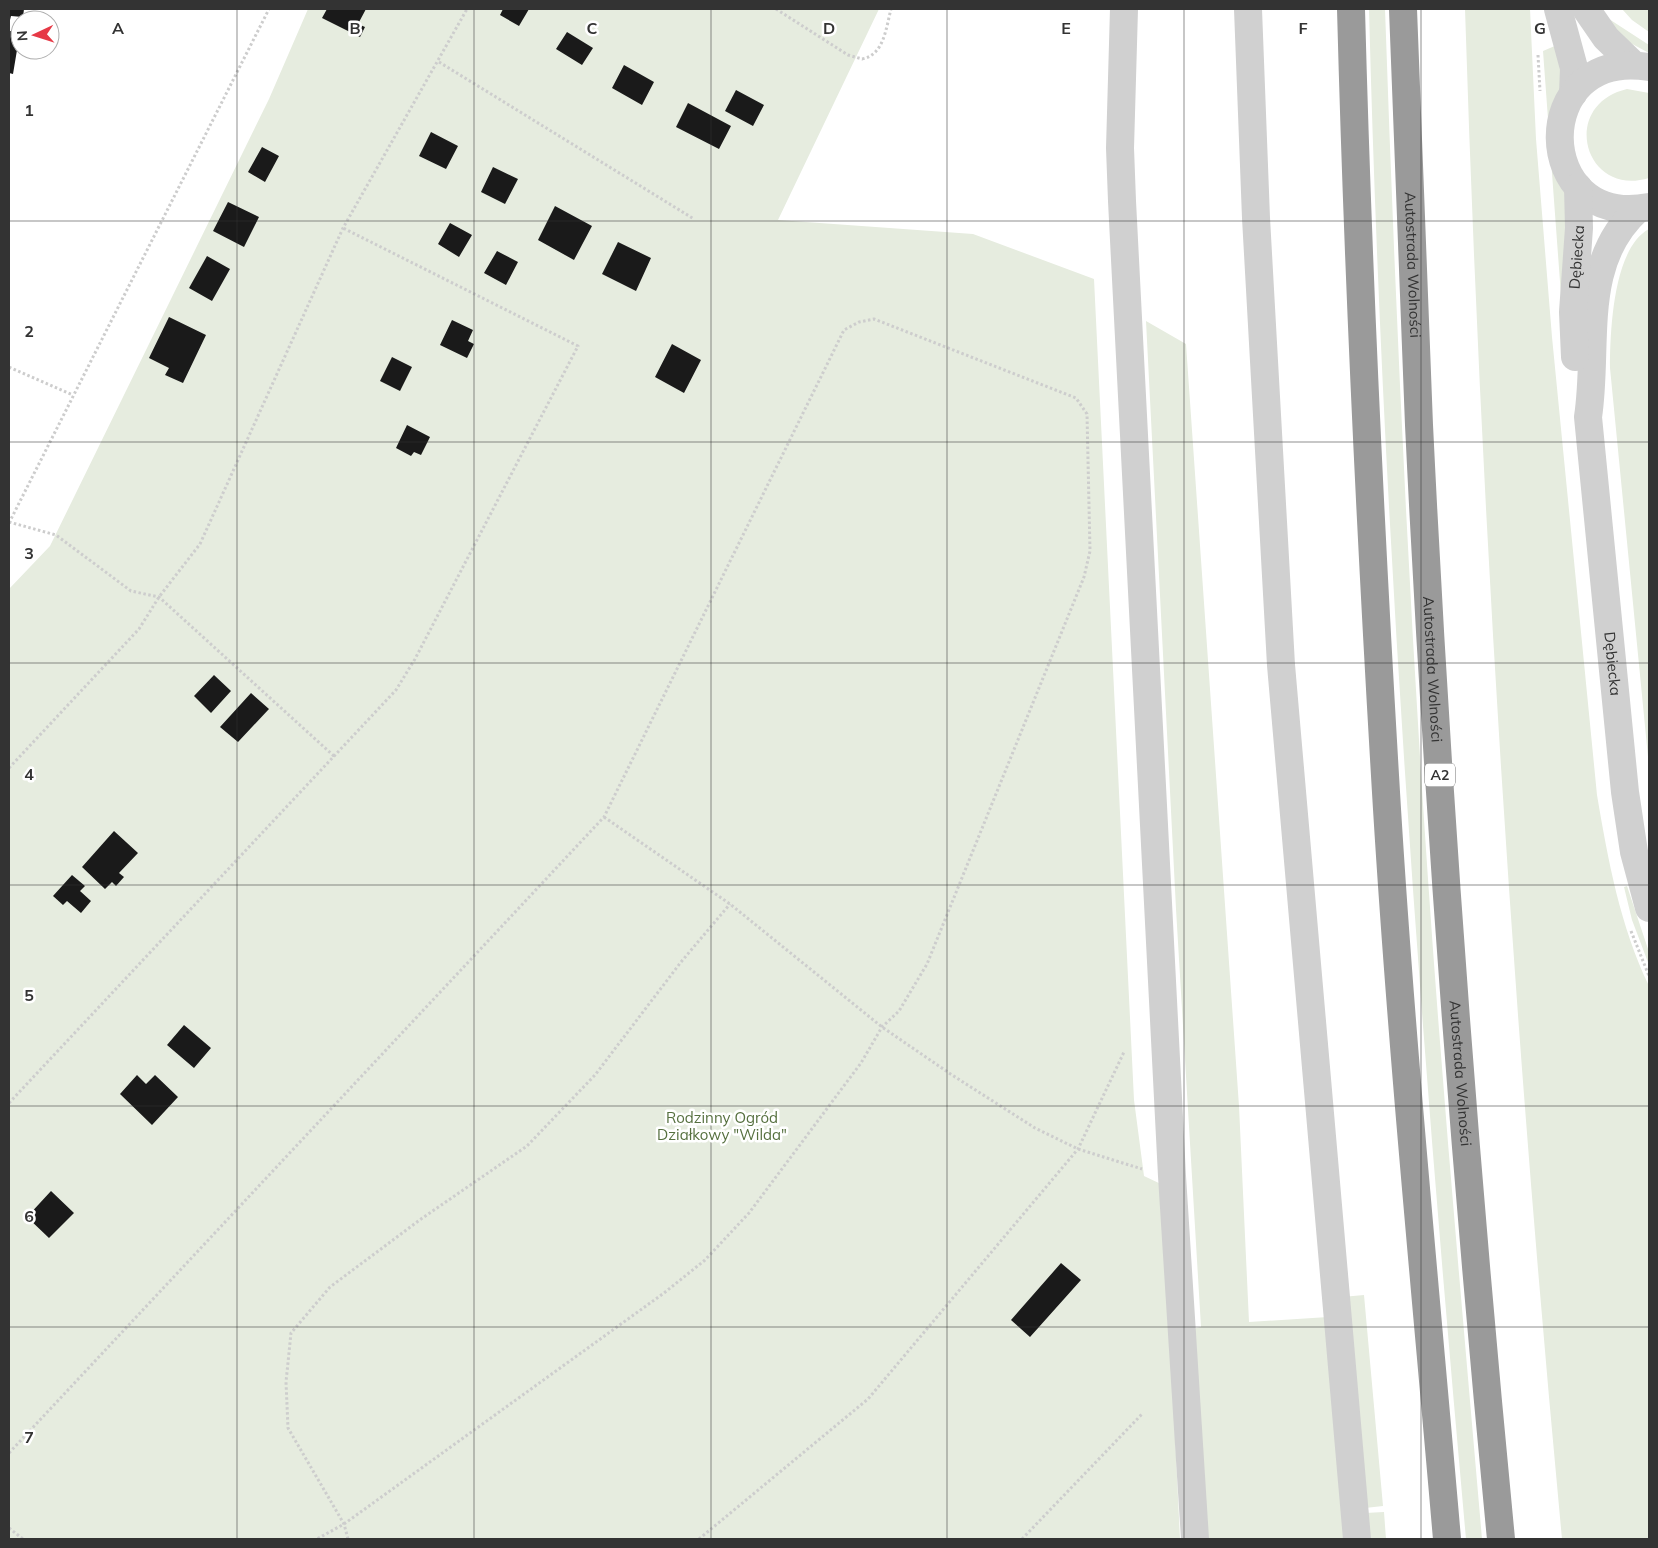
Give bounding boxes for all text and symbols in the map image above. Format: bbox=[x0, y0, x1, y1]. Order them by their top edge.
north arrow bbox=[10, 10, 60, 60]
text: A bbox=[112, 18, 124, 38]
text: B bbox=[349, 18, 361, 38]
text: C bbox=[587, 18, 598, 38]
text: D bbox=[823, 18, 835, 38]
text: E bbox=[1061, 18, 1071, 38]
text: F bbox=[1298, 18, 1308, 38]
text: G bbox=[1534, 18, 1546, 38]
text: N bbox=[13, 30, 31, 42]
text: 1 bbox=[24, 100, 34, 120]
street label: Autostrada Wolności bbox=[1401, 191, 1425, 338]
street label: Dębiecka bbox=[1565, 224, 1588, 290]
text: 2 bbox=[24, 321, 34, 341]
text: 3 bbox=[24, 543, 34, 563]
street label: Autostrada Wolności bbox=[1419, 596, 1447, 743]
street label: Dębiecka bbox=[1600, 631, 1625, 697]
text: 4 bbox=[24, 764, 34, 784]
road number: A2 bbox=[1425, 764, 1455, 786]
text: 5 bbox=[24, 985, 34, 1005]
street label: Autostrada Wolności bbox=[1446, 1000, 1476, 1147]
park label: Rodzinny Ogród Działkowy "Wilda" bbox=[657, 1108, 787, 1144]
text: 6 bbox=[24, 1206, 34, 1226]
text: 7 bbox=[24, 1427, 34, 1447]

